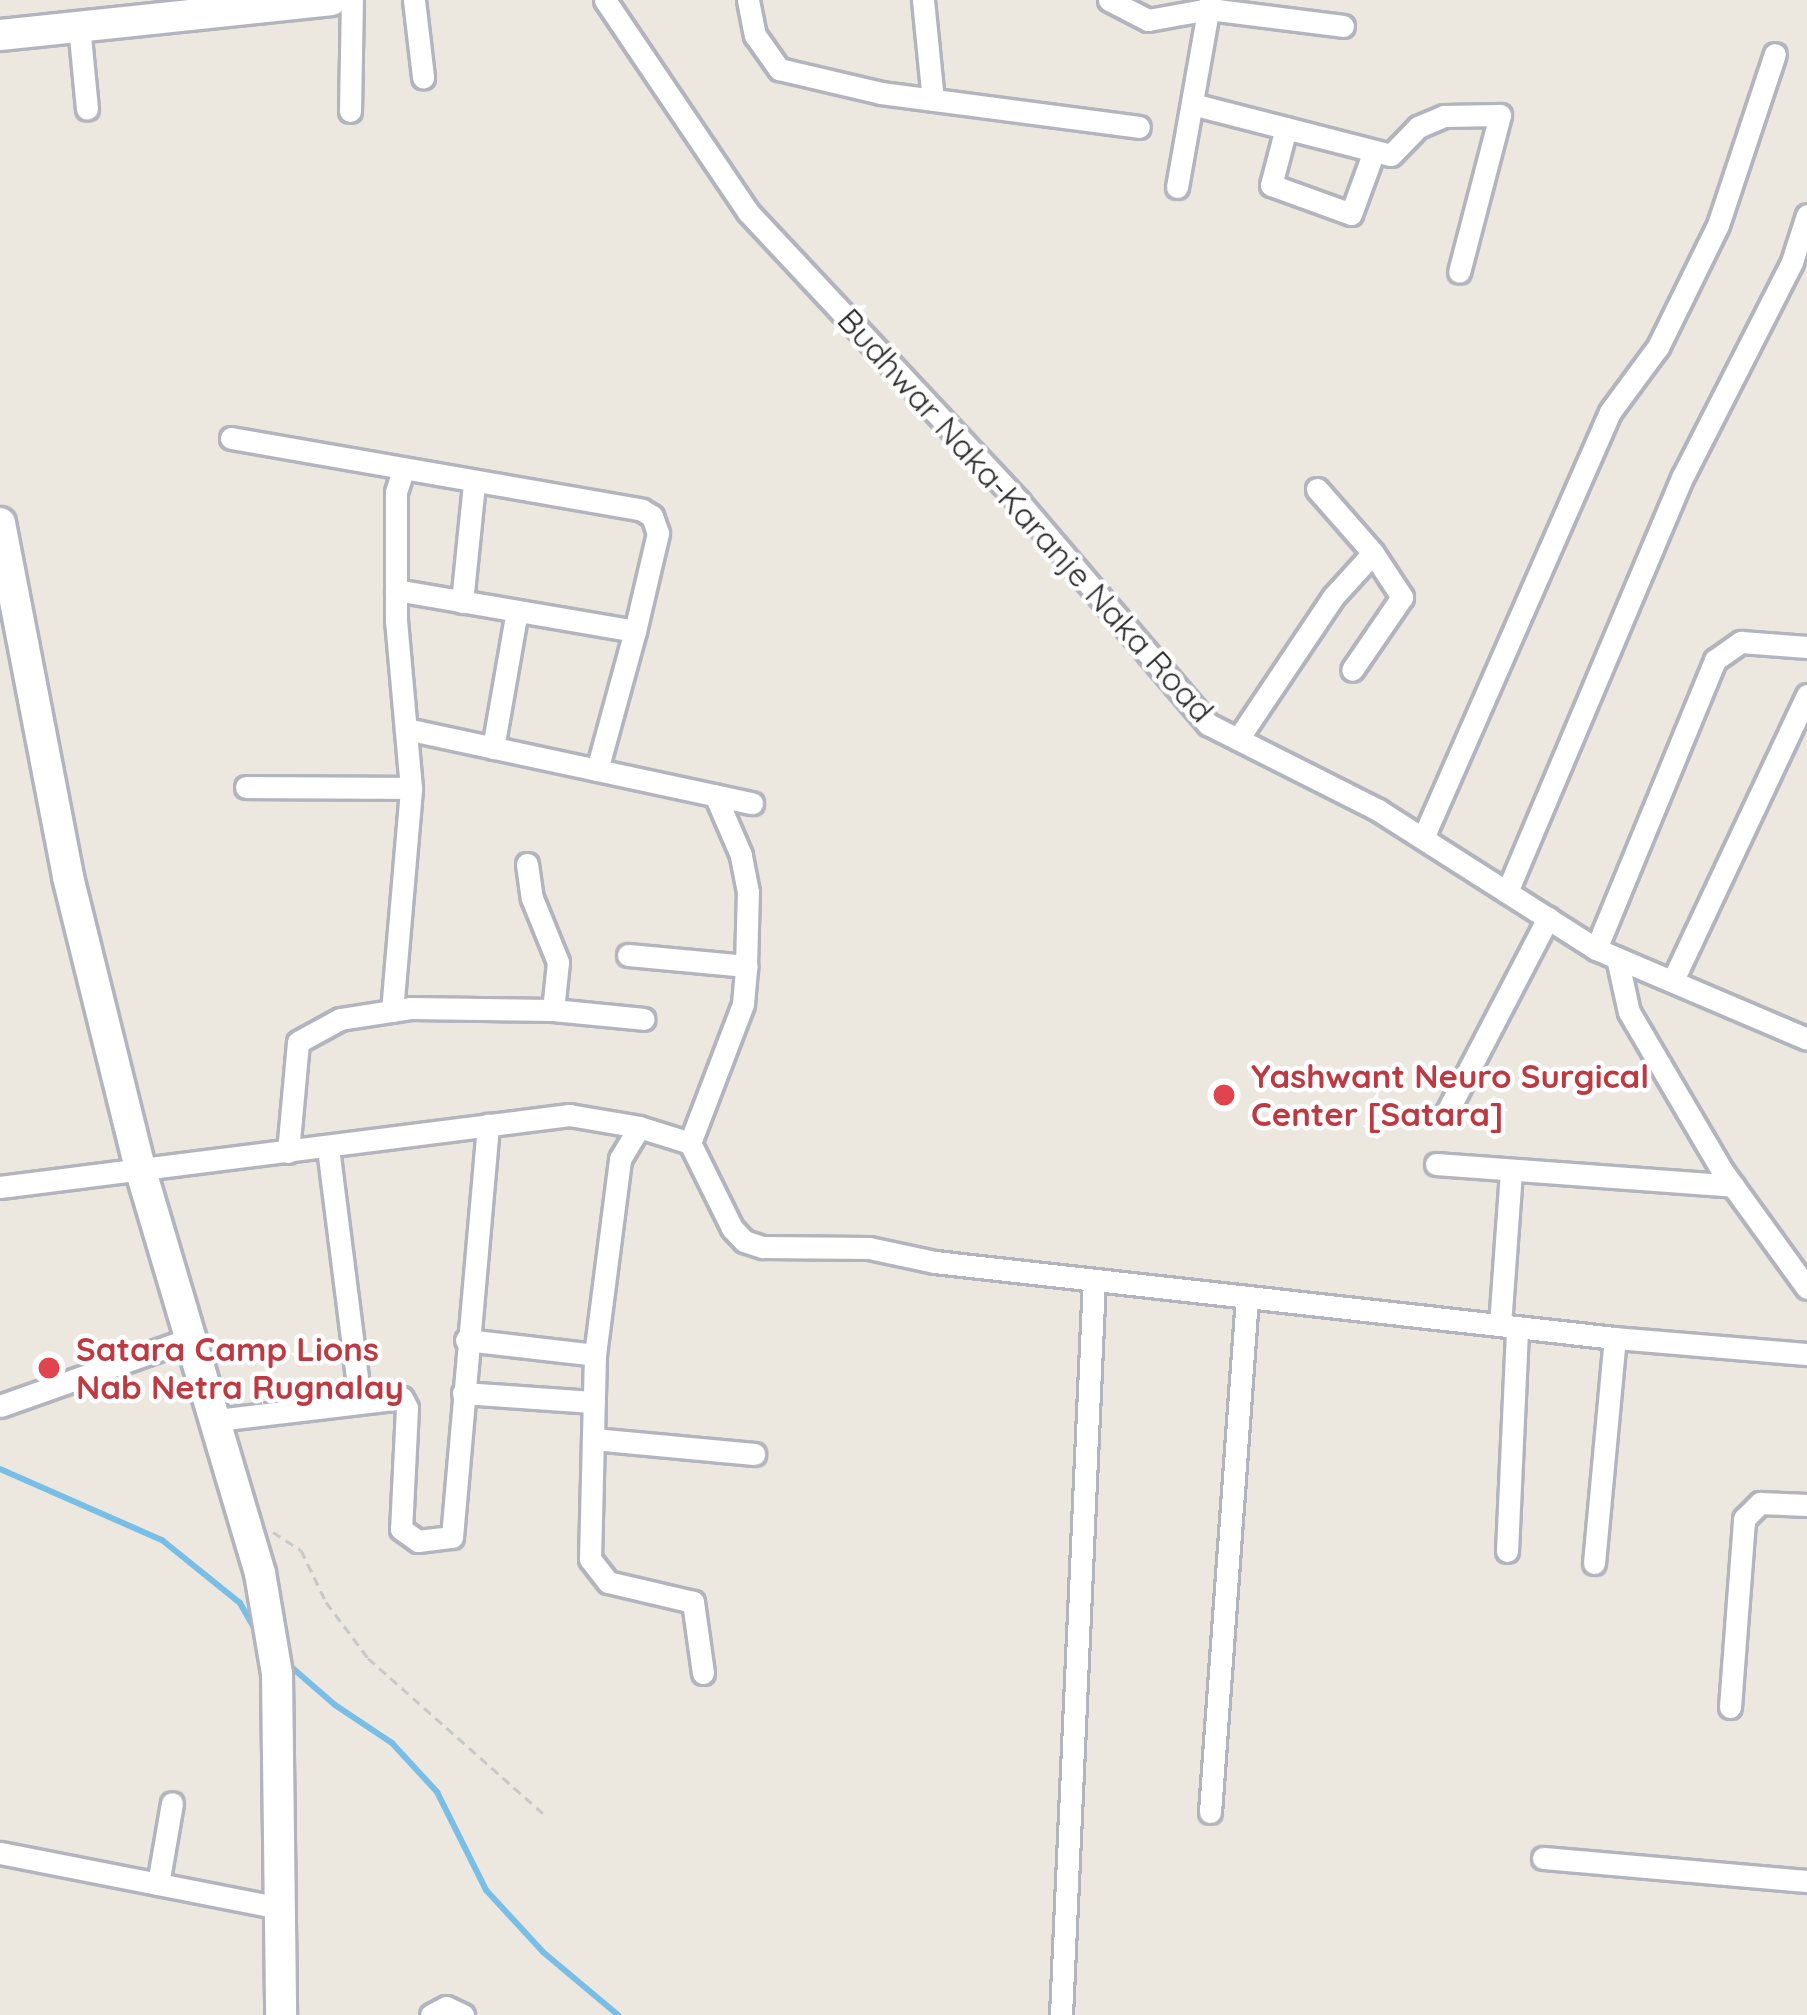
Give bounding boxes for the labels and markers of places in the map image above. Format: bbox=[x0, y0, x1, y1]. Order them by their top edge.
place label: Yashwant Neuro Surgical Center [Satara] bbox=[1251, 1056, 1649, 1134]
marker: Yashwant Neuro Surgical Center [Satara] bbox=[1208, 1079, 1240, 1111]
place label: Satara Camp Lions Nab Netra Rugnalay bbox=[76, 1329, 404, 1407]
marker: Satara Camp Lions Nab Netra Rugnalay bbox=[33, 1352, 65, 1384]

